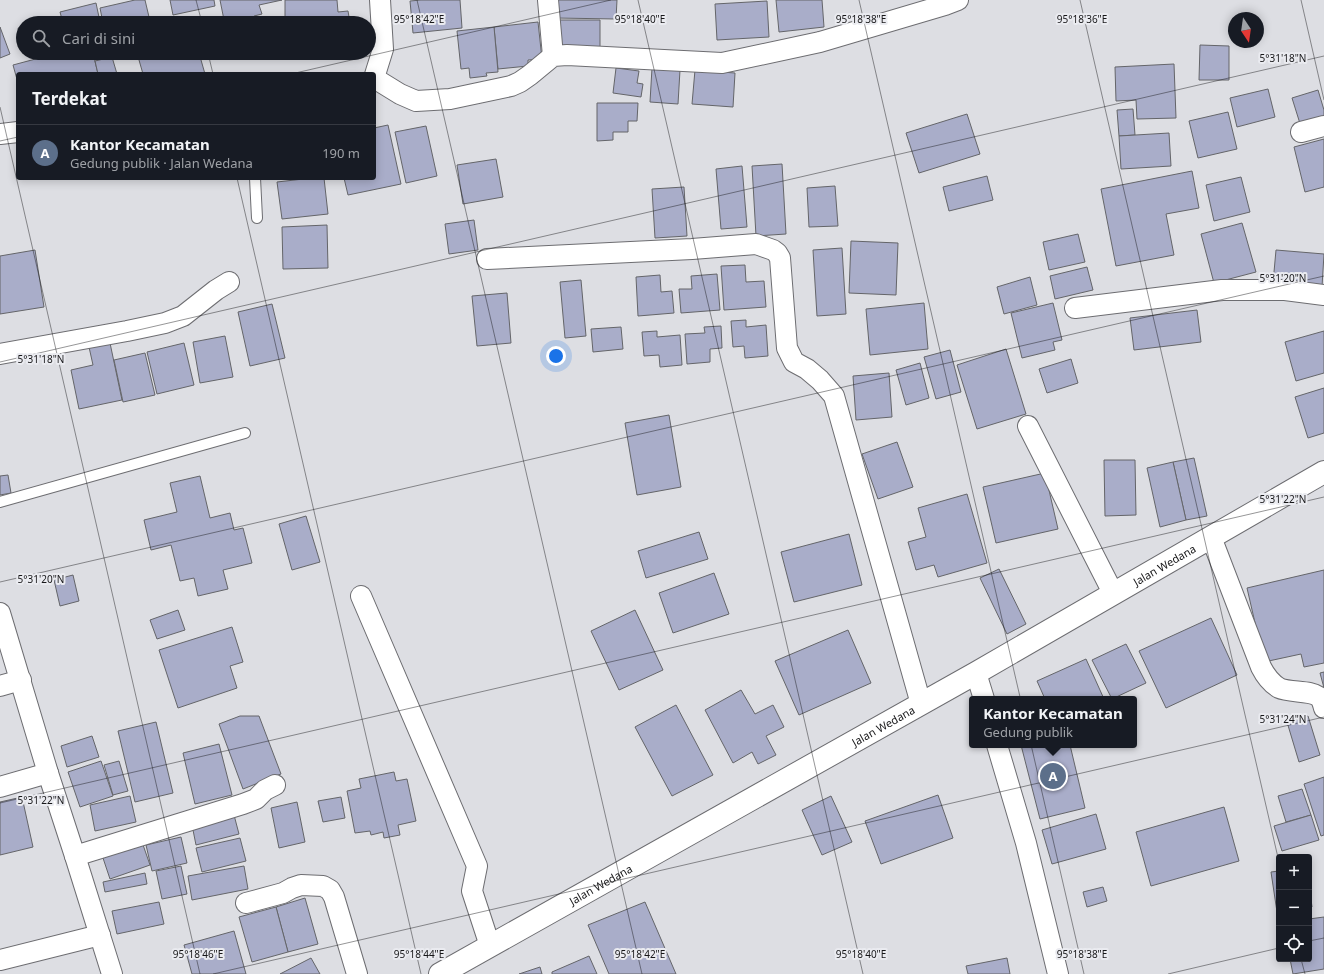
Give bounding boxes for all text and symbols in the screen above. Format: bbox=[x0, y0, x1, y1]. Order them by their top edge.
text: 95°18'42"E bbox=[394, 12, 444, 26]
text: 95°18'40"E bbox=[615, 12, 665, 26]
text: 95°18'38"E bbox=[836, 12, 886, 26]
text: 95°18'36"E bbox=[1057, 12, 1107, 26]
north arrow bbox=[1228, 12, 1264, 48]
search box bbox=[16, 16, 376, 60]
icon: search bbox=[30, 27, 52, 49]
text: Cari di sini bbox=[62, 28, 135, 48]
text: 5°31'18"N bbox=[1260, 51, 1306, 65]
text: Terdekat bbox=[32, 87, 107, 110]
text: Kantor Kecamatan bbox=[70, 134, 210, 154]
text: A bbox=[41, 144, 50, 162]
text: 190 m bbox=[322, 144, 360, 162]
text: Gedung publik · Jalan Wedana bbox=[70, 154, 253, 172]
text: 5°31'20"N bbox=[1260, 271, 1306, 285]
your location bbox=[546, 346, 566, 366]
text: 5°31'18"N bbox=[18, 352, 64, 366]
text: 5°31'22"N bbox=[1260, 492, 1306, 506]
street label: Jalan Wedana bbox=[1129, 540, 1198, 589]
text: 5°31'20"N bbox=[18, 572, 64, 586]
popup bbox=[969, 696, 1137, 748]
street label: Jalan Wedana bbox=[848, 702, 917, 749]
text: Kantor Kecamatan bbox=[983, 703, 1123, 723]
text: 5°31'24"N bbox=[1260, 712, 1306, 726]
text: Gedung publik bbox=[983, 723, 1073, 741]
pin: A bbox=[1040, 761, 1066, 791]
text: 5°31'22"N bbox=[18, 793, 64, 807]
map controls bbox=[1276, 854, 1312, 962]
button: + bbox=[1276, 854, 1312, 890]
street label: Jalan Wedana bbox=[565, 860, 635, 908]
button: − bbox=[1276, 890, 1312, 926]
button: locate bbox=[1276, 926, 1312, 962]
text: 95°18'46"E bbox=[173, 947, 223, 961]
text: 95°18'44"E bbox=[394, 947, 444, 961]
text: 95°18'42"E bbox=[615, 947, 665, 961]
text: 95°18'40"E bbox=[836, 947, 886, 961]
text: 95°18'38"E bbox=[1057, 947, 1107, 961]

